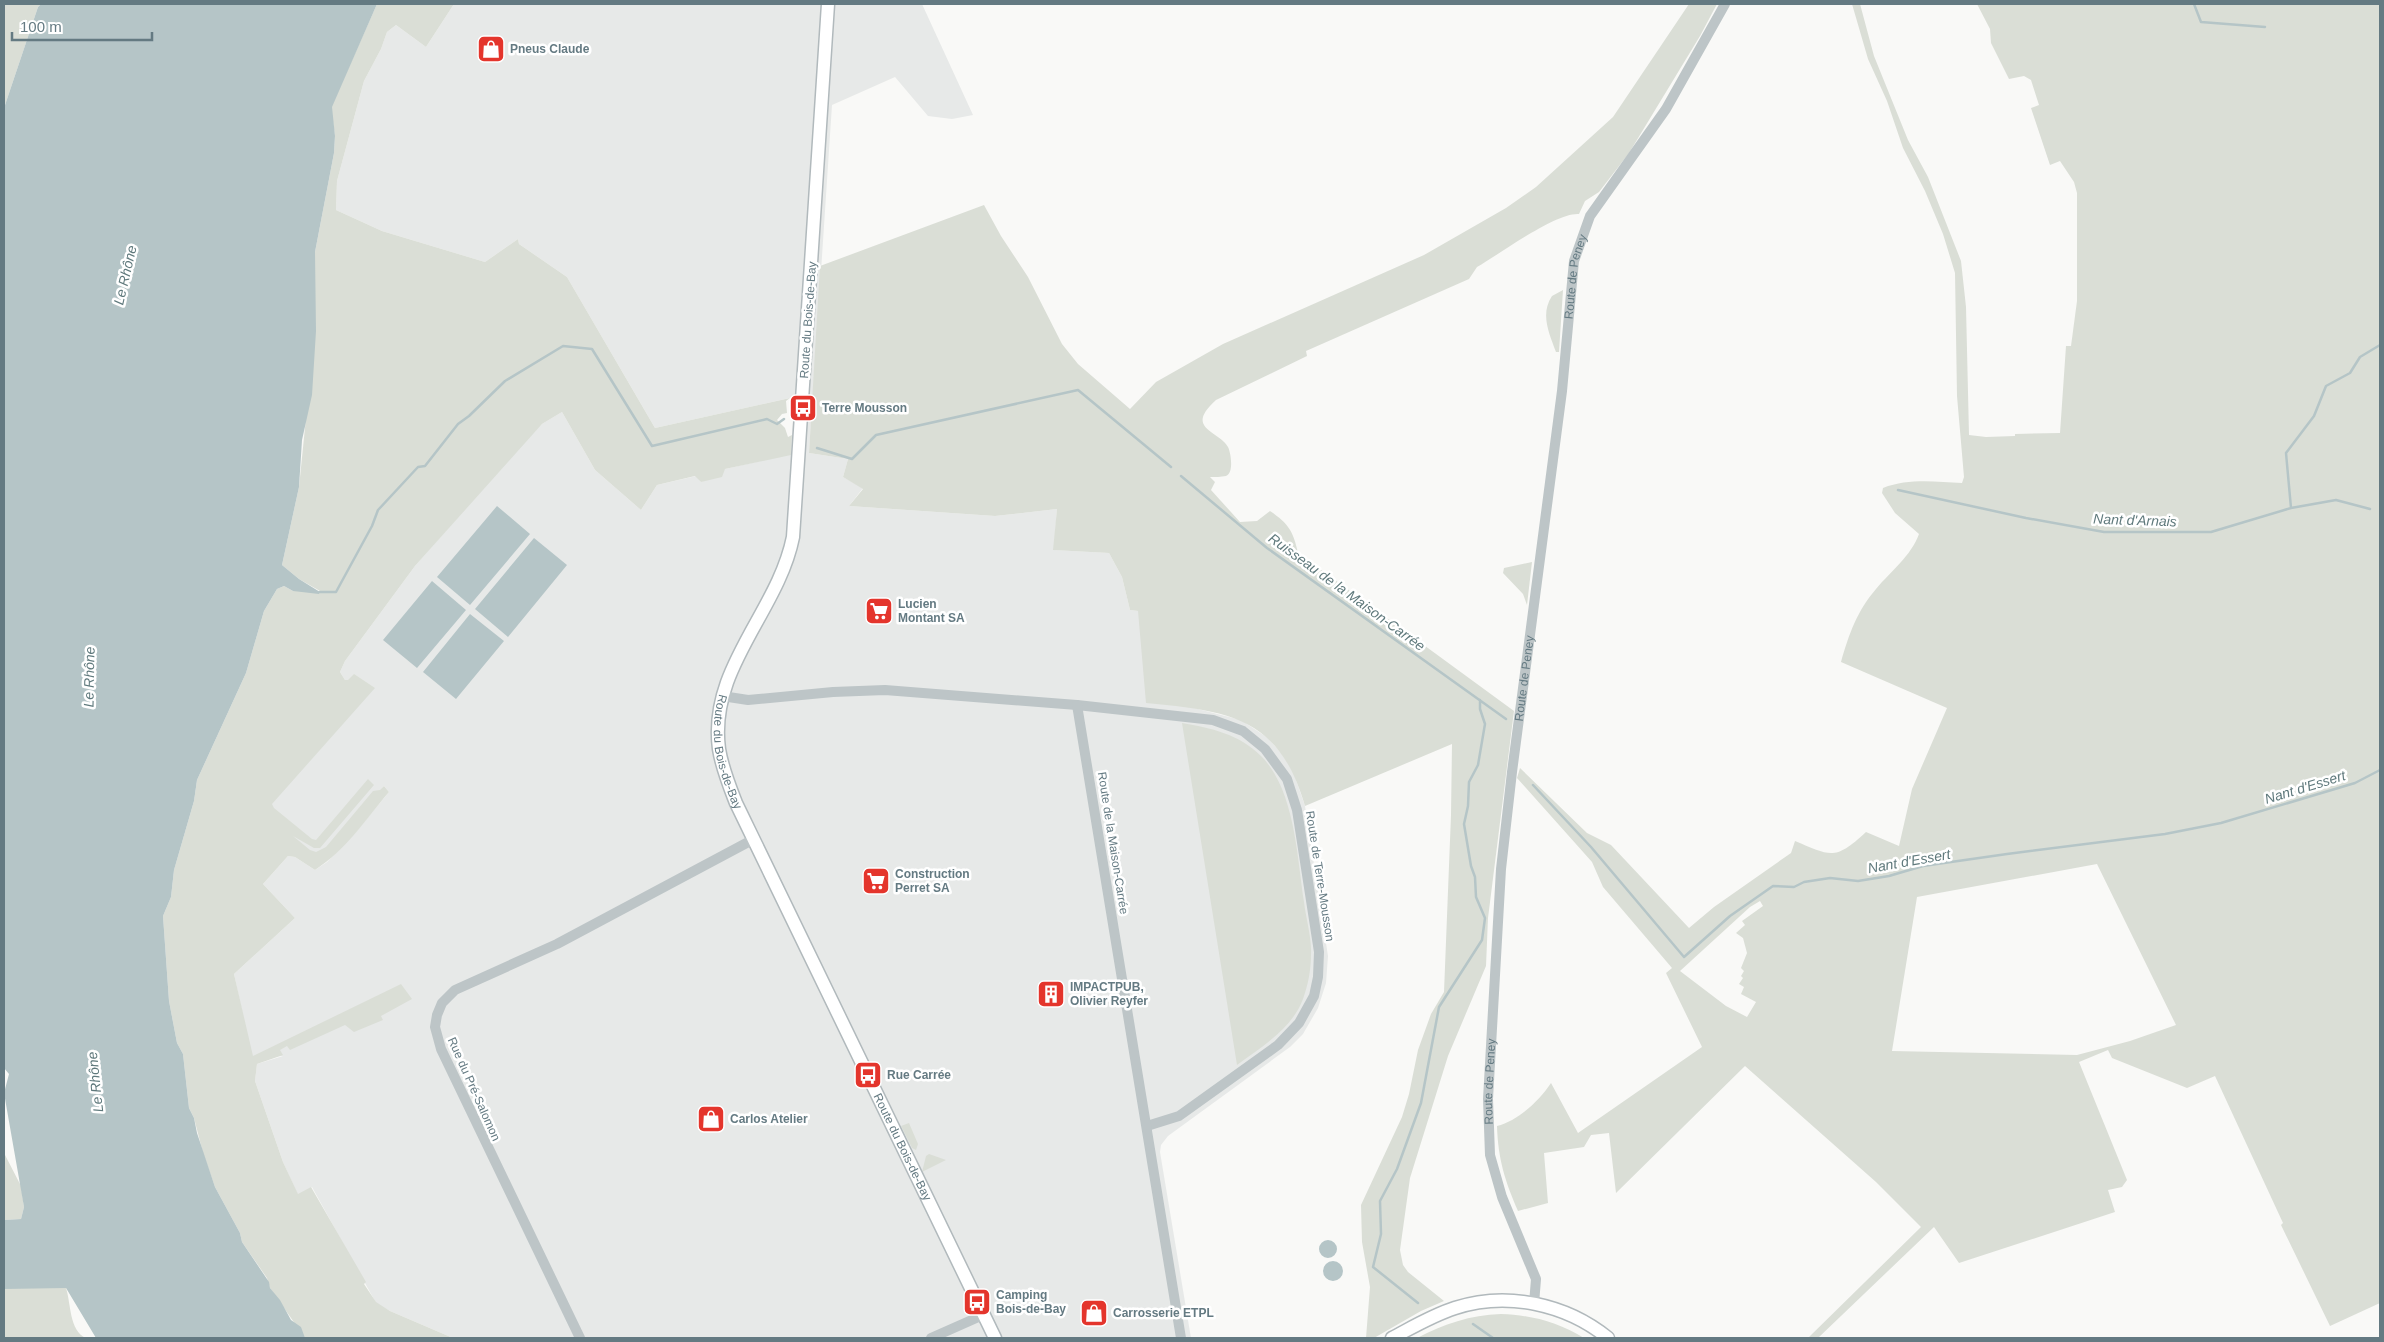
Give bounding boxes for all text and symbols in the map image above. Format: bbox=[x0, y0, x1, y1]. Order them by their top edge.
scale bar bbox=[12, 10, 152, 42]
text: 100 m bbox=[20, 18, 62, 35]
shop icon: Pneus Claude bbox=[476, 34, 506, 64]
place label: Pneus Claude bbox=[510, 42, 590, 56]
street label: Route de Peney bbox=[1562, 233, 1590, 320]
water label: Le Rhône bbox=[110, 243, 140, 306]
street label: Route du Bois-de-Bay bbox=[797, 261, 819, 379]
bus stop icon: Terre Mousson bbox=[788, 393, 818, 423]
place label: Terre Mousson bbox=[822, 401, 907, 415]
water label: Nant d'Arnais bbox=[2093, 511, 2177, 529]
water label: Ruisseau de la Maison-Carrée bbox=[1266, 530, 1428, 654]
supermarket icon: Lucien Montant SA bbox=[864, 596, 894, 626]
place label: Lucien Montant SA bbox=[898, 597, 965, 625]
street label: Route de Peney bbox=[1512, 635, 1537, 722]
water label: Le Rhône bbox=[80, 646, 98, 707]
street label: Route du Bois-de-Bay bbox=[711, 693, 745, 811]
water label: Nant d'Essert bbox=[2263, 767, 2348, 807]
street label: Route de la Maison-Carrée bbox=[1095, 771, 1131, 916]
street label: Route de Terre-Mousson bbox=[1303, 810, 1337, 942]
water label: Nant d'Essert bbox=[1866, 846, 1953, 876]
supermarket icon: Construction Perret SA bbox=[861, 866, 891, 896]
place label: Construction Perret SA bbox=[895, 867, 970, 895]
building icon: IMPACTPUB, Olivier Reyfer bbox=[1036, 979, 1066, 1009]
place label: IMPACTPUB, Olivier Reyfer bbox=[1070, 980, 1148, 1008]
street label: Rue du Pré-Salomon bbox=[445, 1035, 503, 1143]
street label: Route de Peney bbox=[1481, 1038, 1498, 1125]
water label: Le Rhône bbox=[84, 1051, 106, 1113]
bus stop icon: Rue Carrée bbox=[853, 1060, 883, 1090]
place label: Rue Carrée bbox=[887, 1068, 951, 1082]
street label: Route du Bois-de-Bay bbox=[871, 1091, 934, 1203]
shop icon: Carlos Atelier bbox=[696, 1104, 726, 1134]
place label: Carlos Atelier bbox=[730, 1112, 808, 1126]
bus stop icon: Camping Bois-de-Bay bbox=[962, 1287, 992, 1317]
place label: Camping Bois-de-Bay bbox=[996, 1288, 1066, 1316]
shop icon: Carrosserie ETPL bbox=[1079, 1298, 1109, 1328]
place label: Carrosserie ETPL bbox=[1113, 1306, 1214, 1320]

